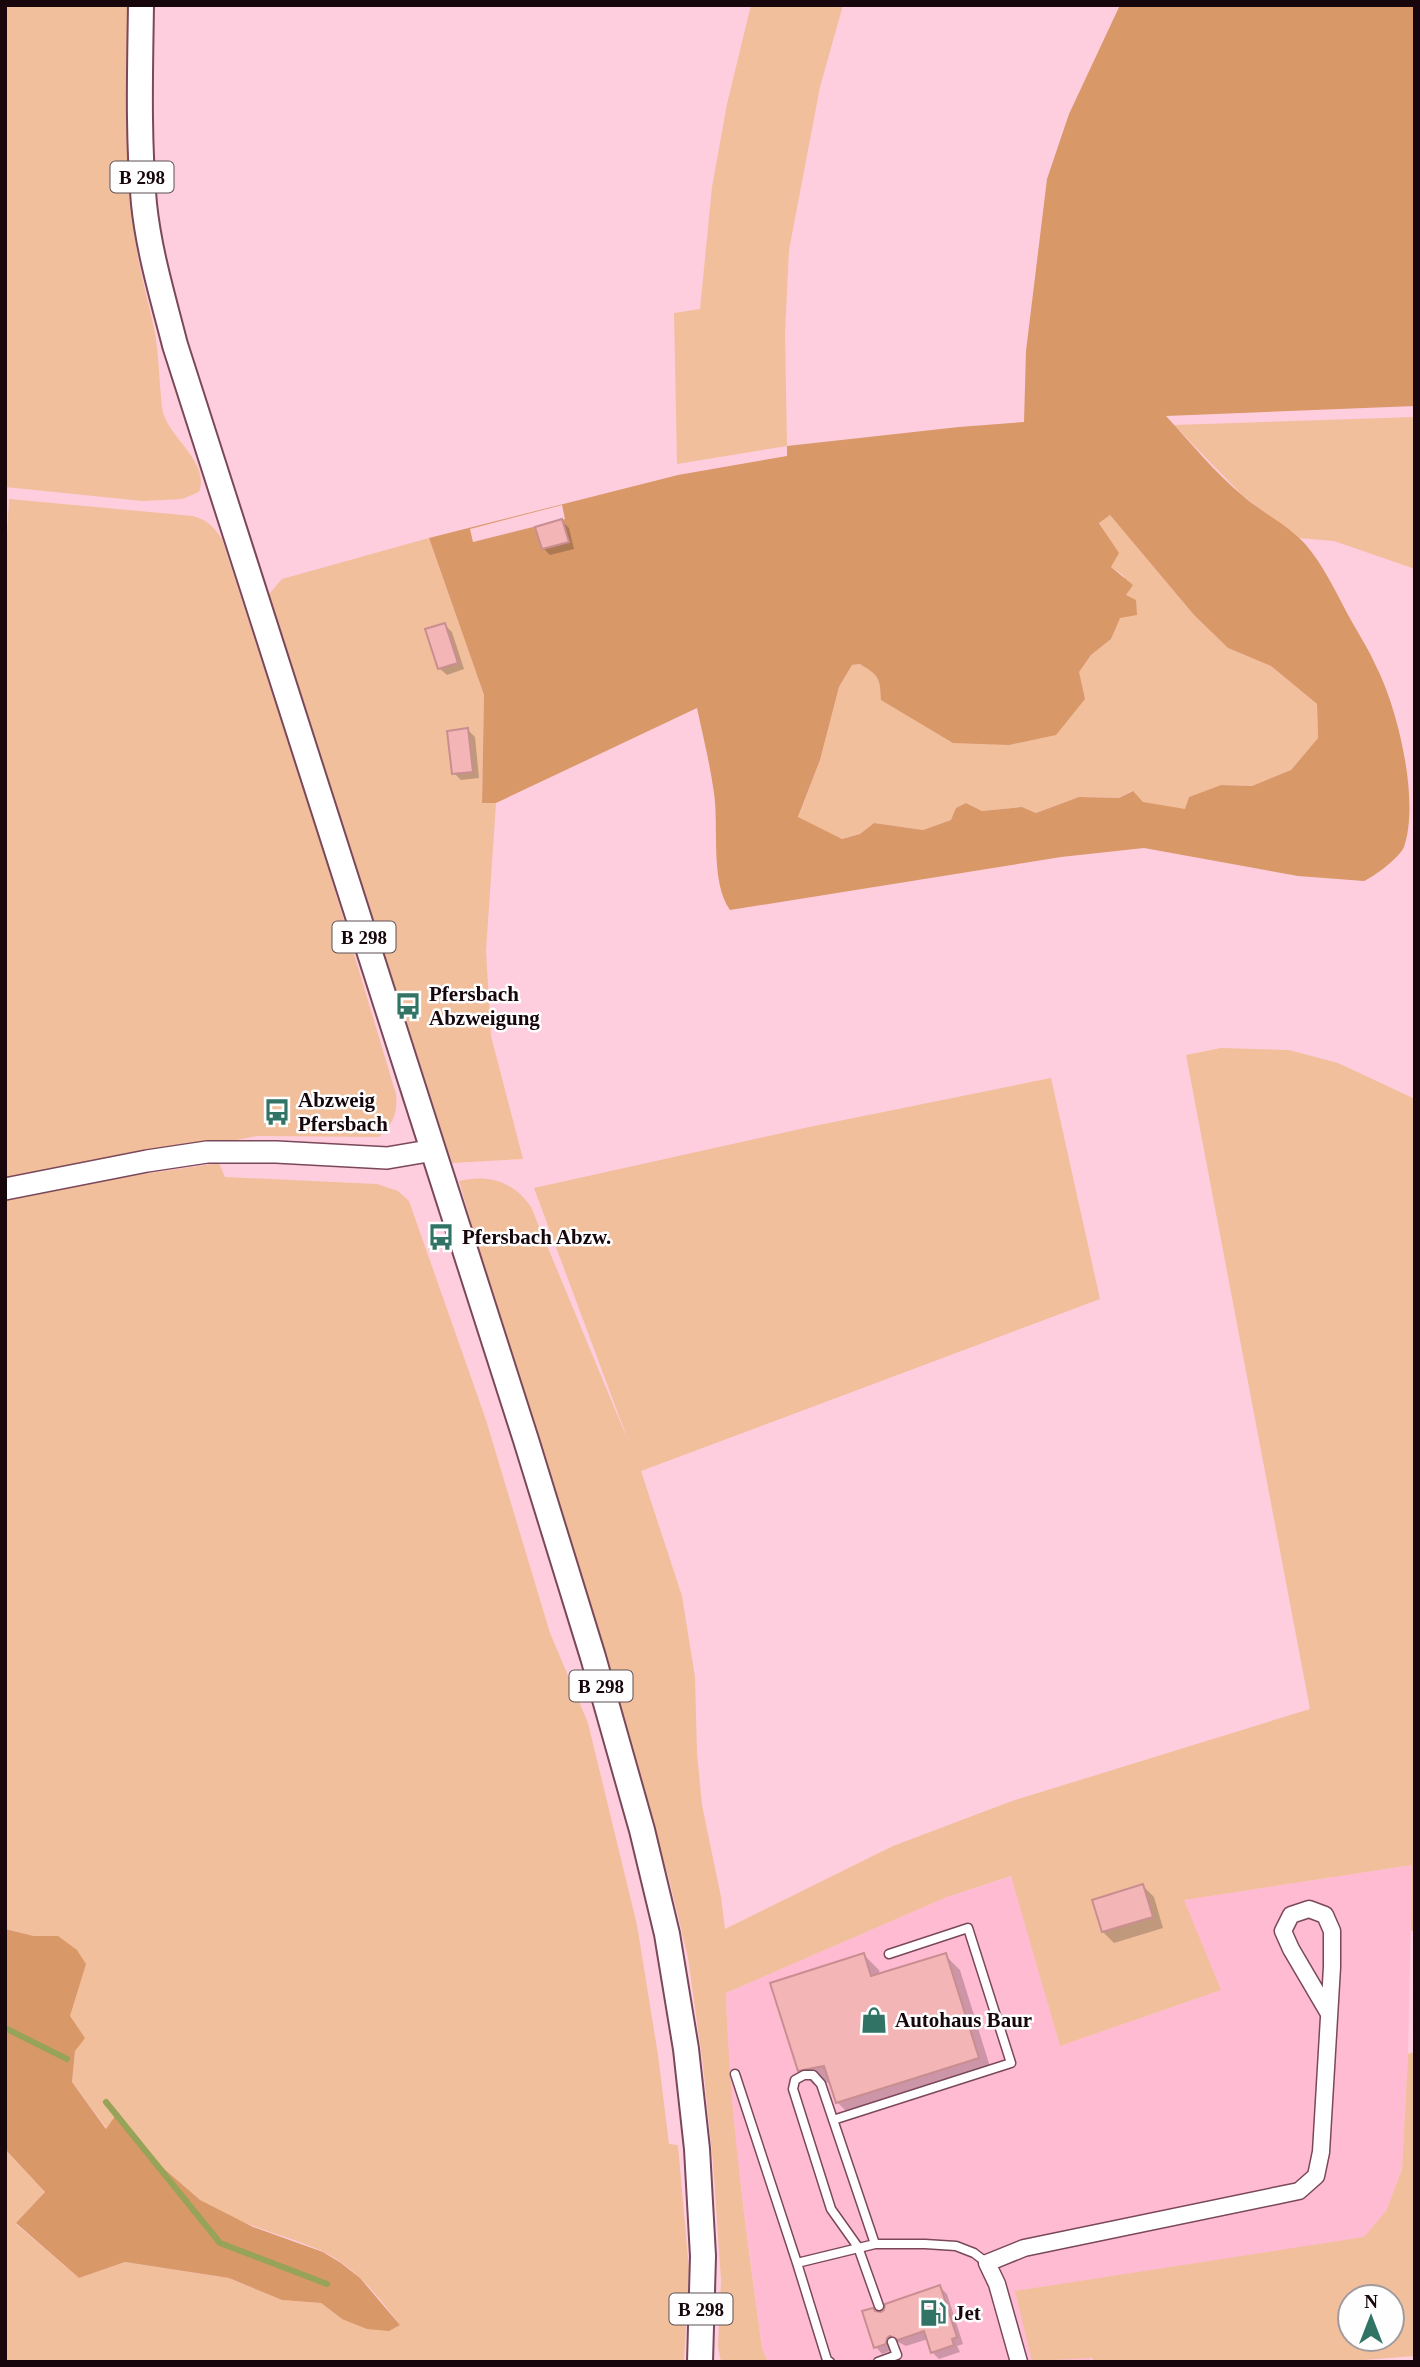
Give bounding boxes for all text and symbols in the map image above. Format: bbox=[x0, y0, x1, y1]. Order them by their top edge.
road number: B 298 bbox=[110, 162, 174, 192]
road number: B 298 bbox=[332, 922, 396, 953]
place label: Pfersbach Abzweigung bbox=[429, 982, 540, 1030]
bus stop icon: Pfersbach Abzweigung bbox=[393, 991, 423, 1021]
place label: Abzweig Pfersbach bbox=[298, 1088, 388, 1136]
bus stop icon: Abzweig Pfersbach bbox=[262, 1097, 292, 1127]
bus stop icon: Pfersbach Abzw. bbox=[426, 1222, 456, 1252]
place label: Pfersbach Abzw. bbox=[462, 1225, 611, 1249]
road number: B 298 bbox=[570, 1670, 632, 1702]
shop icon: Autohaus Baur bbox=[859, 2005, 889, 2035]
place label: Autohaus Baur bbox=[895, 2008, 1032, 2032]
north arrow bbox=[1336, 2283, 1406, 2353]
text: N bbox=[1364, 2291, 1378, 2312]
road number: B 298 bbox=[670, 2294, 732, 2324]
fuel station icon: Jet bbox=[918, 2298, 948, 2328]
place label: Jet bbox=[954, 2301, 981, 2325]

